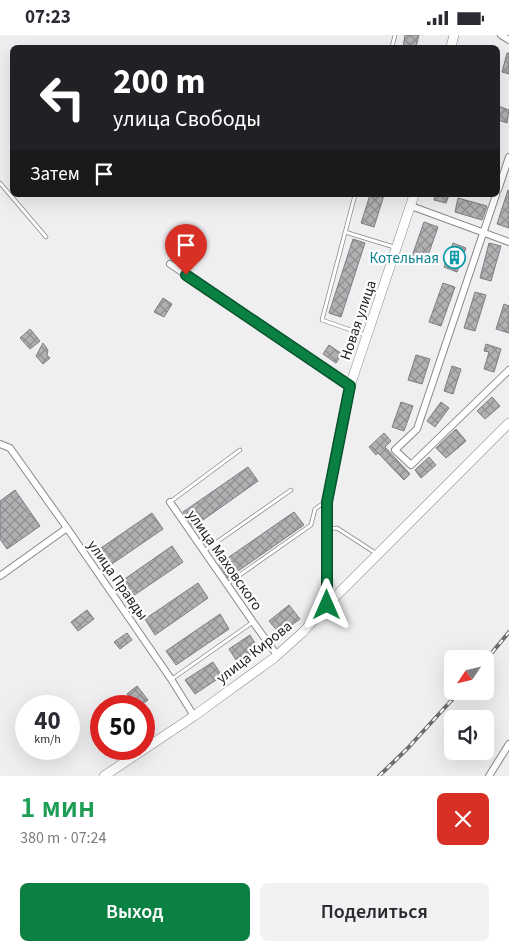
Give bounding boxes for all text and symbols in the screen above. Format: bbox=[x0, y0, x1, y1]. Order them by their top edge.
text: 07:23 bbox=[25, 4, 71, 31]
text: 200 m bbox=[113, 57, 205, 107]
icon: left bbox=[30, 65, 95, 130]
text: улица Свободы bbox=[113, 103, 261, 135]
icon: arrive bbox=[90, 160, 118, 188]
text: Затем bbox=[30, 161, 80, 188]
pin bbox=[165, 224, 207, 275]
icon: arrive bbox=[172, 231, 200, 259]
building icon: Котельная bbox=[443, 246, 467, 270]
place label: Котельная bbox=[369, 248, 439, 269]
street label: Новая улица bbox=[335, 277, 382, 363]
street label: улица Маховского bbox=[182, 506, 267, 615]
street label: улица Правды bbox=[82, 536, 153, 625]
position arrow bbox=[300, 578, 352, 630]
street label: улица Кирова bbox=[212, 616, 297, 689]
north arrow bbox=[444, 650, 494, 700]
map controls bbox=[444, 650, 494, 760]
speed limit sign: 50 bbox=[90, 695, 155, 760]
text: 40 bbox=[34, 703, 61, 739]
button: sound bbox=[444, 710, 494, 760]
text: km/h bbox=[34, 731, 61, 748]
text: 1 мин bbox=[20, 786, 95, 829]
button: close bbox=[437, 793, 489, 845]
text: 380 m · 07:24 bbox=[20, 827, 107, 849]
button: Выход bbox=[20, 883, 250, 941]
button: Поделиться bbox=[260, 883, 489, 941]

